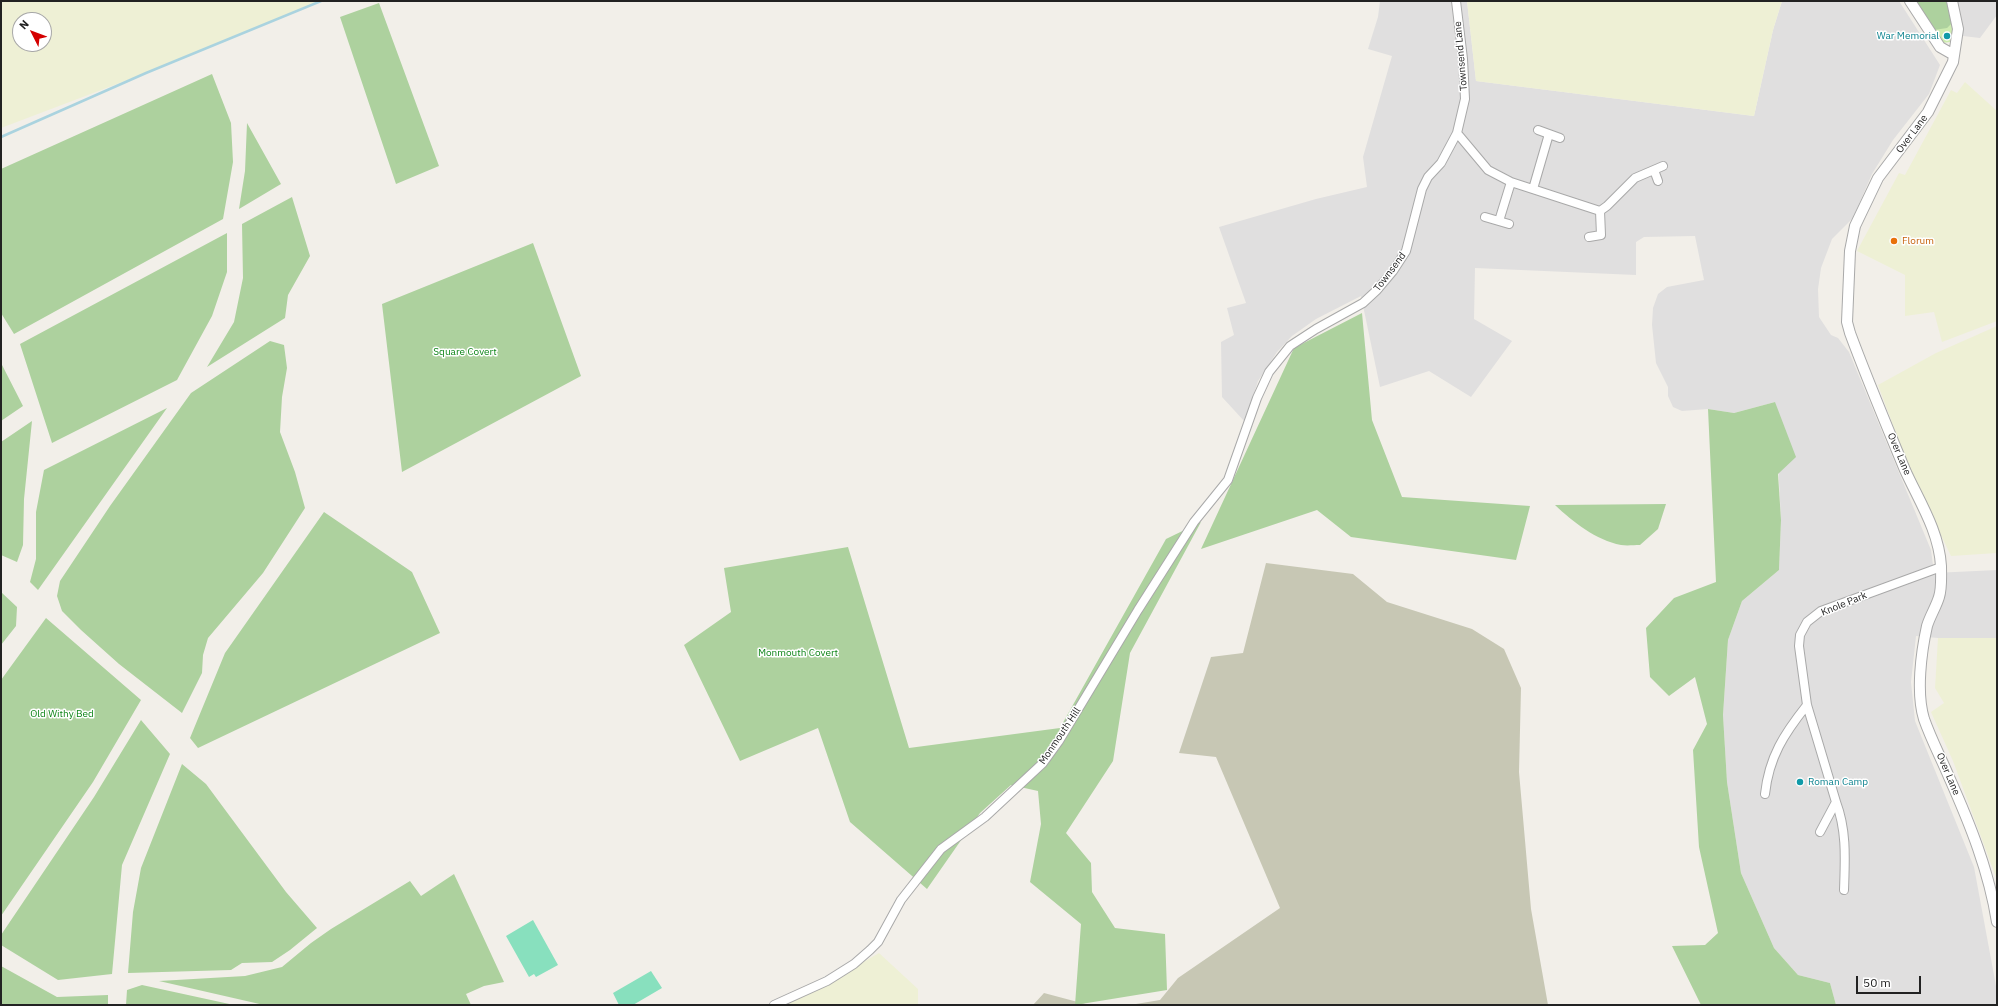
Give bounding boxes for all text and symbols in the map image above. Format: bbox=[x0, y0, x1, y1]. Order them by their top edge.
north arrow bbox=[12, 12, 52, 52]
text: N bbox=[16, 17, 32, 32]
street label: Townsend Lane bbox=[1452, 21, 1470, 91]
place label: War Memorial bbox=[1877, 30, 1939, 42]
marker: War Memorial bbox=[1942, 31, 1952, 41]
street label: Over Lane bbox=[1894, 112, 1930, 156]
place label: Florum bbox=[1902, 235, 1934, 247]
marker: Florum bbox=[1889, 236, 1899, 246]
street label: Townsend bbox=[1371, 250, 1409, 294]
park label: Square Covert bbox=[433, 346, 497, 358]
street label: Over Lane bbox=[1885, 431, 1913, 477]
street label: Knole Park bbox=[1819, 589, 1869, 619]
park label: Monmouth Covert bbox=[758, 647, 838, 659]
street label: Monmouth Hill bbox=[1037, 705, 1083, 767]
park label: Old Withy Bed bbox=[30, 708, 94, 720]
street label: Over Lane bbox=[1934, 751, 1962, 797]
place label: Roman Camp bbox=[1808, 776, 1868, 788]
marker: Roman Camp bbox=[1795, 777, 1805, 787]
scale bar bbox=[1858, 968, 1923, 994]
text: 50 m bbox=[1863, 975, 1891, 990]

